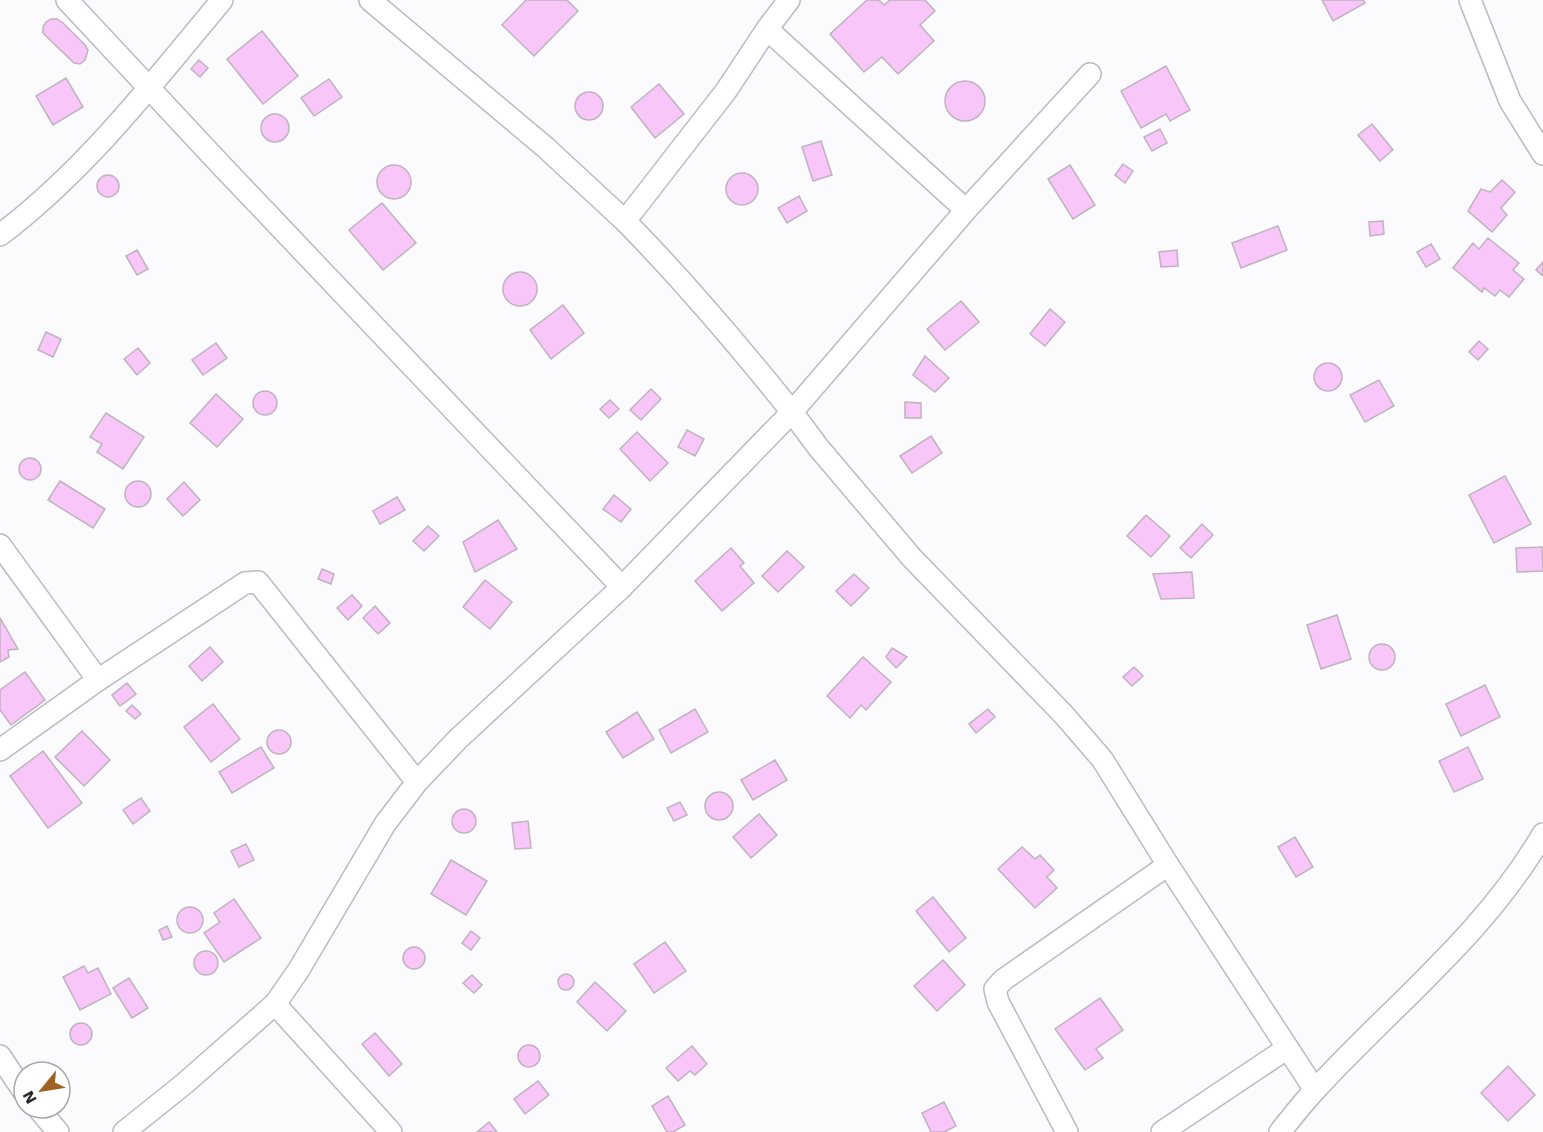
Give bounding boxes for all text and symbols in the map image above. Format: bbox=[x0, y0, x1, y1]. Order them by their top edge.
north arrow bbox=[12, 1060, 72, 1120]
text: N bbox=[18, 1087, 41, 1107]

